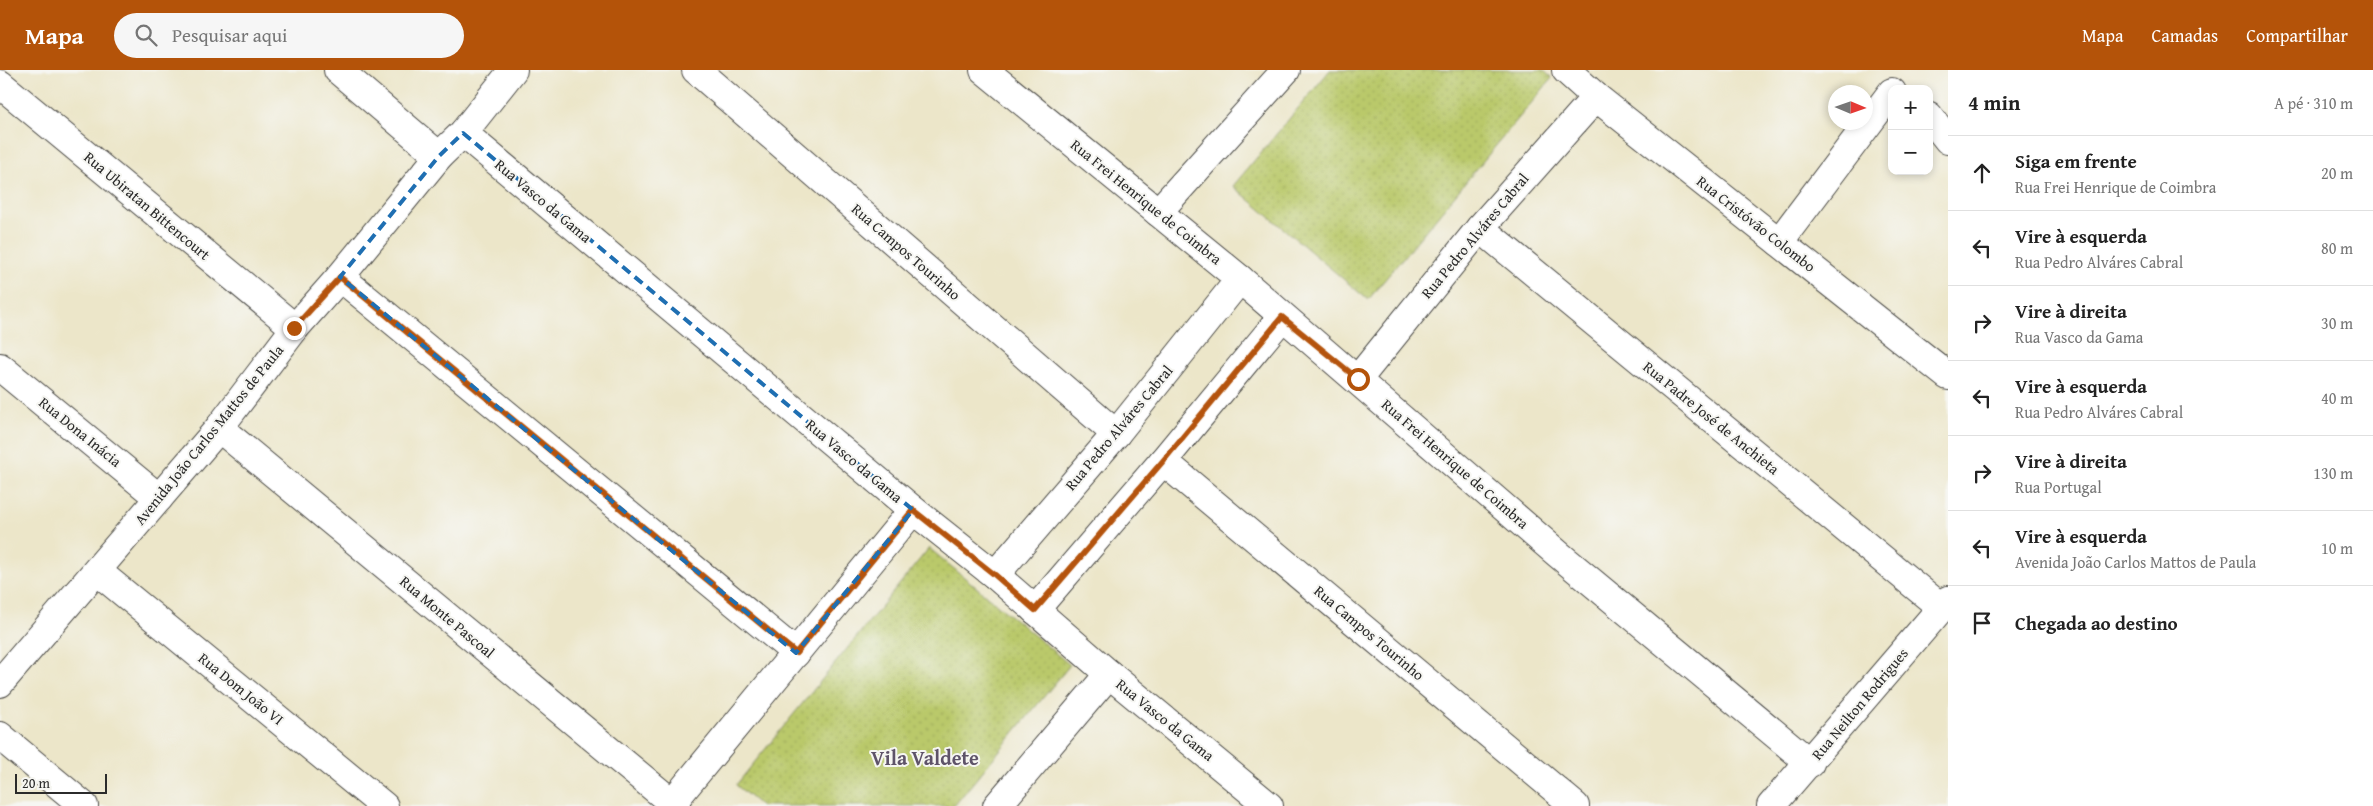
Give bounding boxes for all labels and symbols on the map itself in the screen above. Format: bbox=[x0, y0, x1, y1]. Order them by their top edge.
north arrow bbox=[1828, 85, 1873, 130]
street label: Rua Frei Henrique de Coimbra bbox=[1066, 134, 1226, 269]
street label: Rua Ubiratan Bittencourt bbox=[80, 147, 215, 265]
street label: Rua Vasco da Gama bbox=[490, 154, 596, 247]
street label: Rua Pedro Alváres Cabral bbox=[1416, 169, 1533, 303]
street label: Rua Cristóvão Colombo bbox=[1693, 171, 1820, 277]
street label: Rua Campos Tourinho bbox=[847, 198, 966, 305]
route end bbox=[283, 317, 306, 340]
street label: Avenida João Carlos Mattos de Paula bbox=[129, 340, 288, 529]
street label: Rua Padre José de Anchieta bbox=[1639, 356, 1784, 479]
street label: Rua Pedro Alváres Cabral bbox=[1060, 361, 1177, 495]
route start bbox=[1347, 368, 1370, 391]
street label: Rua Dona Inácia bbox=[35, 392, 126, 471]
street label: Rua Frei Henrique de Coimbra bbox=[1377, 394, 1533, 533]
street label: Rua Vasco da Gama bbox=[801, 414, 907, 507]
street label: Rua Monte Pascoal bbox=[395, 571, 499, 663]
street label: Rua Campos Tourinho bbox=[1310, 580, 1429, 685]
street label: Rua Neilton Rodrigues bbox=[1806, 643, 1913, 764]
street label: Rua Dom João VI bbox=[194, 648, 288, 730]
street label: Rua Vasco da Gama bbox=[1112, 674, 1219, 766]
district label: Vila Valdete bbox=[871, 743, 979, 772]
scale bar bbox=[15, 771, 108, 794]

